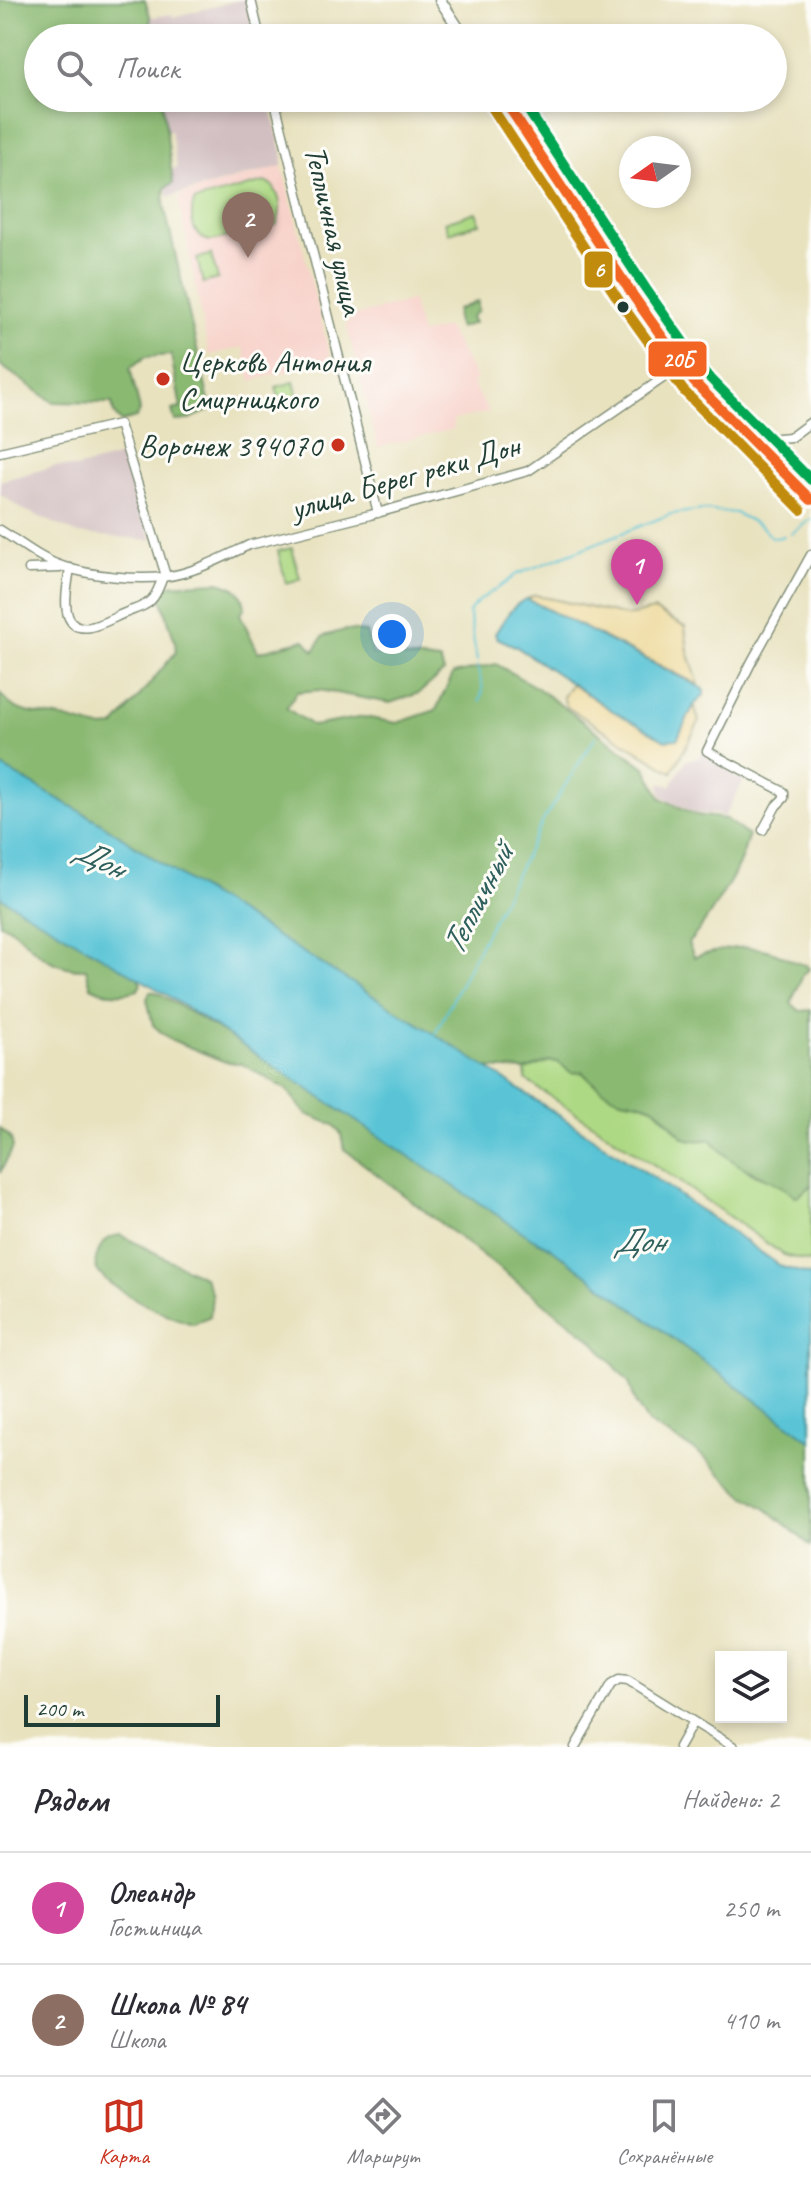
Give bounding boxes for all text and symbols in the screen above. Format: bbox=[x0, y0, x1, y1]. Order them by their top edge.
search box bbox=[24, 24, 787, 112]
icon: search bbox=[52, 46, 96, 90]
text: Поиск bbox=[116, 49, 179, 87]
north arrow bbox=[619, 136, 691, 208]
street label: Тепличная улица bbox=[295, 141, 374, 321]
pin: 2 bbox=[222, 192, 274, 258]
line badge: 6 bbox=[583, 250, 614, 289]
text: 6 bbox=[594, 256, 606, 284]
unlabelled marker bbox=[615, 299, 631, 315]
line badge: 20Б bbox=[647, 340, 708, 378]
place label: Церковь Антония Смирницкого bbox=[179, 341, 372, 419]
text: 20Б bbox=[662, 346, 697, 374]
marker: Церковь Антония Смирницкого bbox=[154, 370, 172, 388]
street label: улица Берег реки Дон bbox=[284, 424, 526, 530]
place label: Воронеж 394070 bbox=[138, 425, 325, 466]
marker: Воронеж 394070 bbox=[329, 436, 347, 454]
pin: 1 bbox=[611, 539, 663, 605]
your location bbox=[372, 614, 412, 654]
water label: Дон bbox=[67, 827, 137, 891]
water label: Тепличный bbox=[431, 830, 526, 962]
water label: Дон bbox=[613, 1219, 669, 1262]
map controls bbox=[715, 1651, 787, 1723]
button: layers bbox=[715, 1651, 787, 1723]
scale bar bbox=[24, 1691, 220, 1727]
text: 200 m bbox=[36, 1695, 83, 1723]
text: Рядом bbox=[32, 1778, 108, 1821]
text: Найдено: 2 bbox=[682, 1783, 779, 1816]
text: Олеандр bbox=[108, 1873, 194, 1911]
text: 1 bbox=[52, 1892, 64, 1925]
text: 250 m bbox=[723, 1892, 779, 1925]
text: Гостиница bbox=[108, 1911, 201, 1944]
text: Школа № 84 bbox=[108, 1985, 246, 2023]
text: 2 bbox=[52, 2004, 64, 2037]
text: 410 m bbox=[723, 2004, 779, 2037]
text: Школа bbox=[108, 2023, 165, 2056]
tab: Карта bbox=[99, 2094, 149, 2170]
tab: Маршрут bbox=[347, 2094, 419, 2170]
tab: Сохранённые bbox=[617, 2094, 712, 2170]

